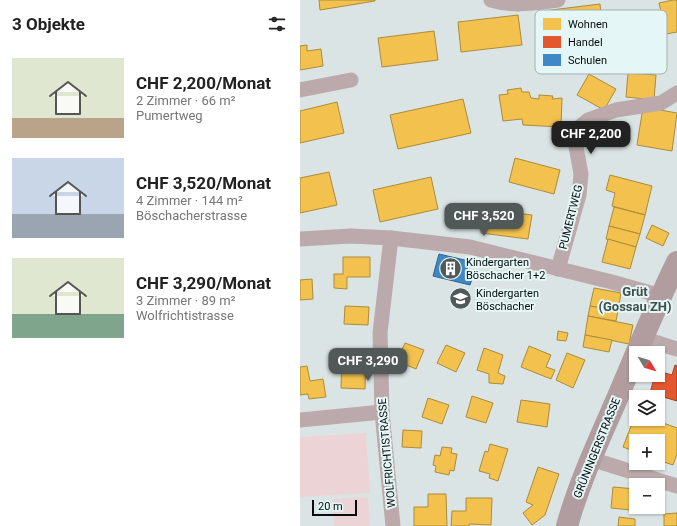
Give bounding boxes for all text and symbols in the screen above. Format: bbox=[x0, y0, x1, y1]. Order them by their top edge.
legend bbox=[535, 10, 667, 74]
icon: filters bbox=[266, 13, 288, 35]
text: 3 Objekte bbox=[12, 14, 85, 34]
text: Wohnen bbox=[568, 18, 608, 31]
text: Handel bbox=[568, 36, 603, 49]
text: Schulen bbox=[568, 54, 607, 67]
text: CHF 2,200/Monat bbox=[136, 73, 271, 93]
icon: home bbox=[44, 74, 92, 122]
text: 2 Zimmer · 66 m² bbox=[136, 93, 235, 108]
text: Pumertweg bbox=[136, 108, 203, 123]
pin: CHF 2,200 bbox=[545, 121, 637, 155]
text: CHF 2,200 bbox=[560, 126, 622, 141]
text: CHF 3,520/Monat bbox=[136, 173, 271, 193]
icon: home bbox=[44, 174, 92, 222]
street label: PUMERTWEG bbox=[557, 183, 585, 251]
text: 4 Zimmer · 144 m² bbox=[136, 193, 243, 208]
pin: CHF 3,520 bbox=[438, 203, 530, 237]
text: Böschacherstrasse bbox=[136, 208, 247, 223]
text: CHF 3,520 bbox=[453, 208, 515, 223]
building icon: Kindergarten Böschacher 1+2 bbox=[438, 255, 464, 281]
place label: Kindergarten Böschacher 1+2 bbox=[466, 256, 545, 282]
text: CHF 3,290/Monat bbox=[136, 273, 271, 293]
icon: home bbox=[44, 274, 92, 322]
district label: Grüt (Gossau ZH) bbox=[598, 284, 672, 314]
school or university icon: Kindergarten Böschacher bbox=[447, 286, 473, 312]
place label: Kindergarten Böschacher bbox=[476, 287, 539, 313]
text: 3 Zimmer · 89 m² bbox=[136, 293, 235, 308]
text: Wolfrichtistrasse bbox=[136, 308, 234, 323]
north arrow bbox=[629, 346, 665, 382]
map controls bbox=[629, 346, 665, 514]
pin: CHF 3,290 bbox=[322, 348, 414, 382]
text: CHF 3,290 bbox=[337, 353, 399, 368]
button: layers bbox=[629, 390, 665, 426]
street label: GRÜNINGERSTRASSE bbox=[571, 396, 623, 500]
street label: WOLFRICHTISTRASSE bbox=[376, 398, 398, 508]
button: + bbox=[629, 434, 665, 470]
button: − bbox=[629, 478, 665, 514]
scale bar bbox=[312, 498, 357, 517]
text: 20 m bbox=[318, 500, 343, 513]

